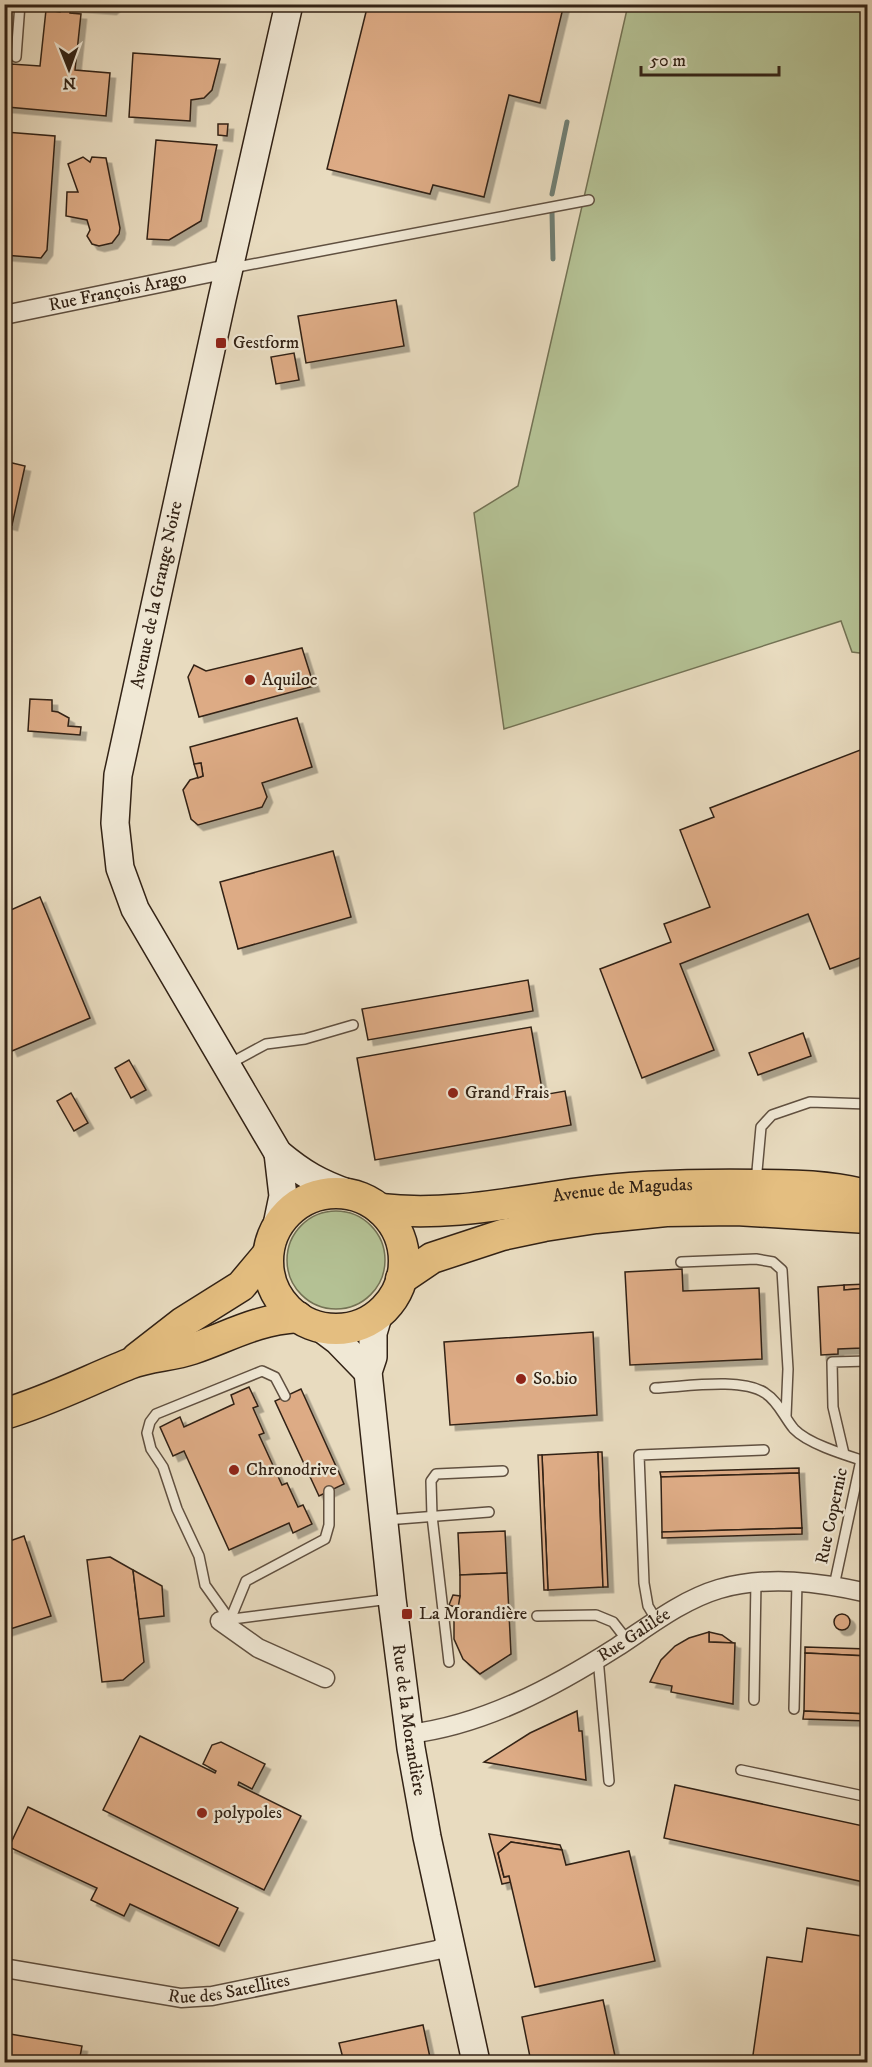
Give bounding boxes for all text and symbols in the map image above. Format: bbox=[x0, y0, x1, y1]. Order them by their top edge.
north arrow bbox=[39, 39, 99, 99]
scale bar bbox=[641, 39, 779, 77]
text: 50 m bbox=[650, 50, 686, 72]
text: N bbox=[63, 73, 76, 93]
street label: Rue François Arago bbox=[47, 267, 189, 317]
place label: Gestform bbox=[233, 332, 299, 354]
marker: Gestform bbox=[214, 336, 228, 350]
street label: Avenue de la Grange Noire bbox=[126, 499, 188, 691]
place label: Aquiloc bbox=[262, 669, 318, 691]
marker: Aquiloc bbox=[243, 673, 257, 687]
place label: Grand Frais bbox=[465, 1082, 549, 1104]
marker: Grand Frais bbox=[446, 1086, 460, 1100]
street label: Avenue de Magudas bbox=[551, 1174, 693, 1208]
place label: So.bio bbox=[533, 1368, 578, 1390]
marker: So.bio bbox=[514, 1372, 528, 1386]
place label: Chronodrive bbox=[246, 1459, 337, 1481]
marker: Chronodrive bbox=[227, 1463, 241, 1477]
street label: Rue Copernic bbox=[811, 1466, 853, 1566]
place label: La Morandière bbox=[419, 1603, 527, 1625]
street label: Rue Galilée bbox=[594, 1603, 674, 1667]
marker: La Morandière bbox=[400, 1607, 414, 1621]
street label: Rue de la Morandière bbox=[387, 1643, 430, 1798]
place label: polypoles bbox=[213, 1802, 282, 1824]
marker: polypoles bbox=[195, 1806, 209, 1820]
street label: Rue des Satellites bbox=[166, 1969, 292, 2009]

